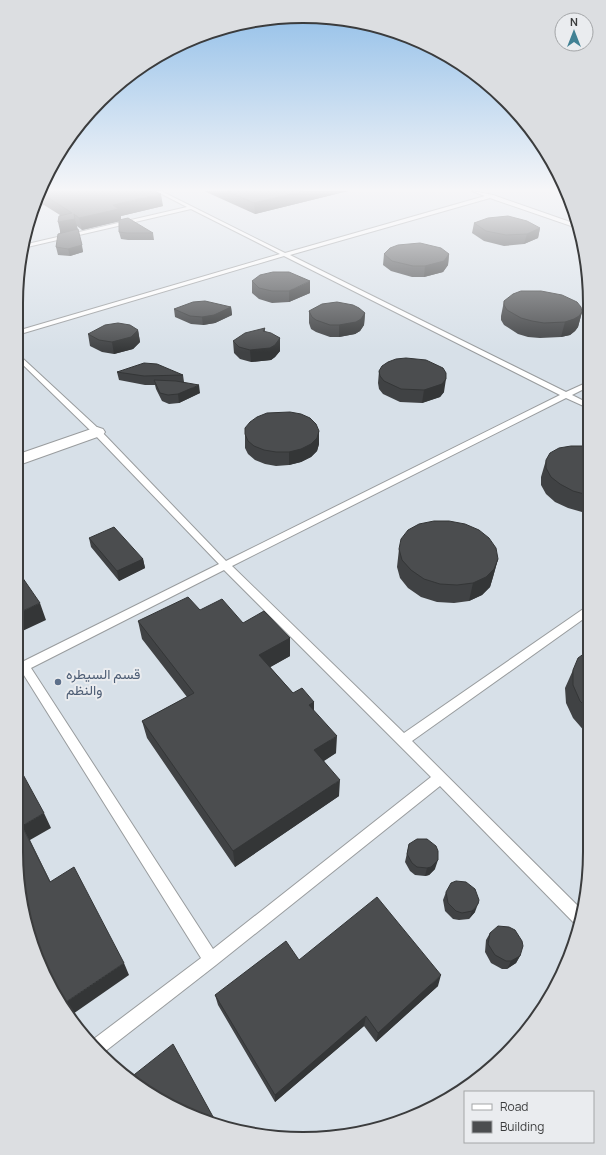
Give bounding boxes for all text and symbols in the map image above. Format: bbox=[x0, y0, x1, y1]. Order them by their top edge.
north arrow bbox=[554, 12, 594, 52]
text: N bbox=[570, 14, 578, 29]
place label: قسم السيطره والنظم bbox=[66, 664, 140, 699]
marker: قسم السيطره والنظم bbox=[53, 677, 63, 687]
legend bbox=[464, 1091, 594, 1143]
text: Road bbox=[500, 1098, 528, 1115]
text: Building bbox=[500, 1118, 544, 1135]

